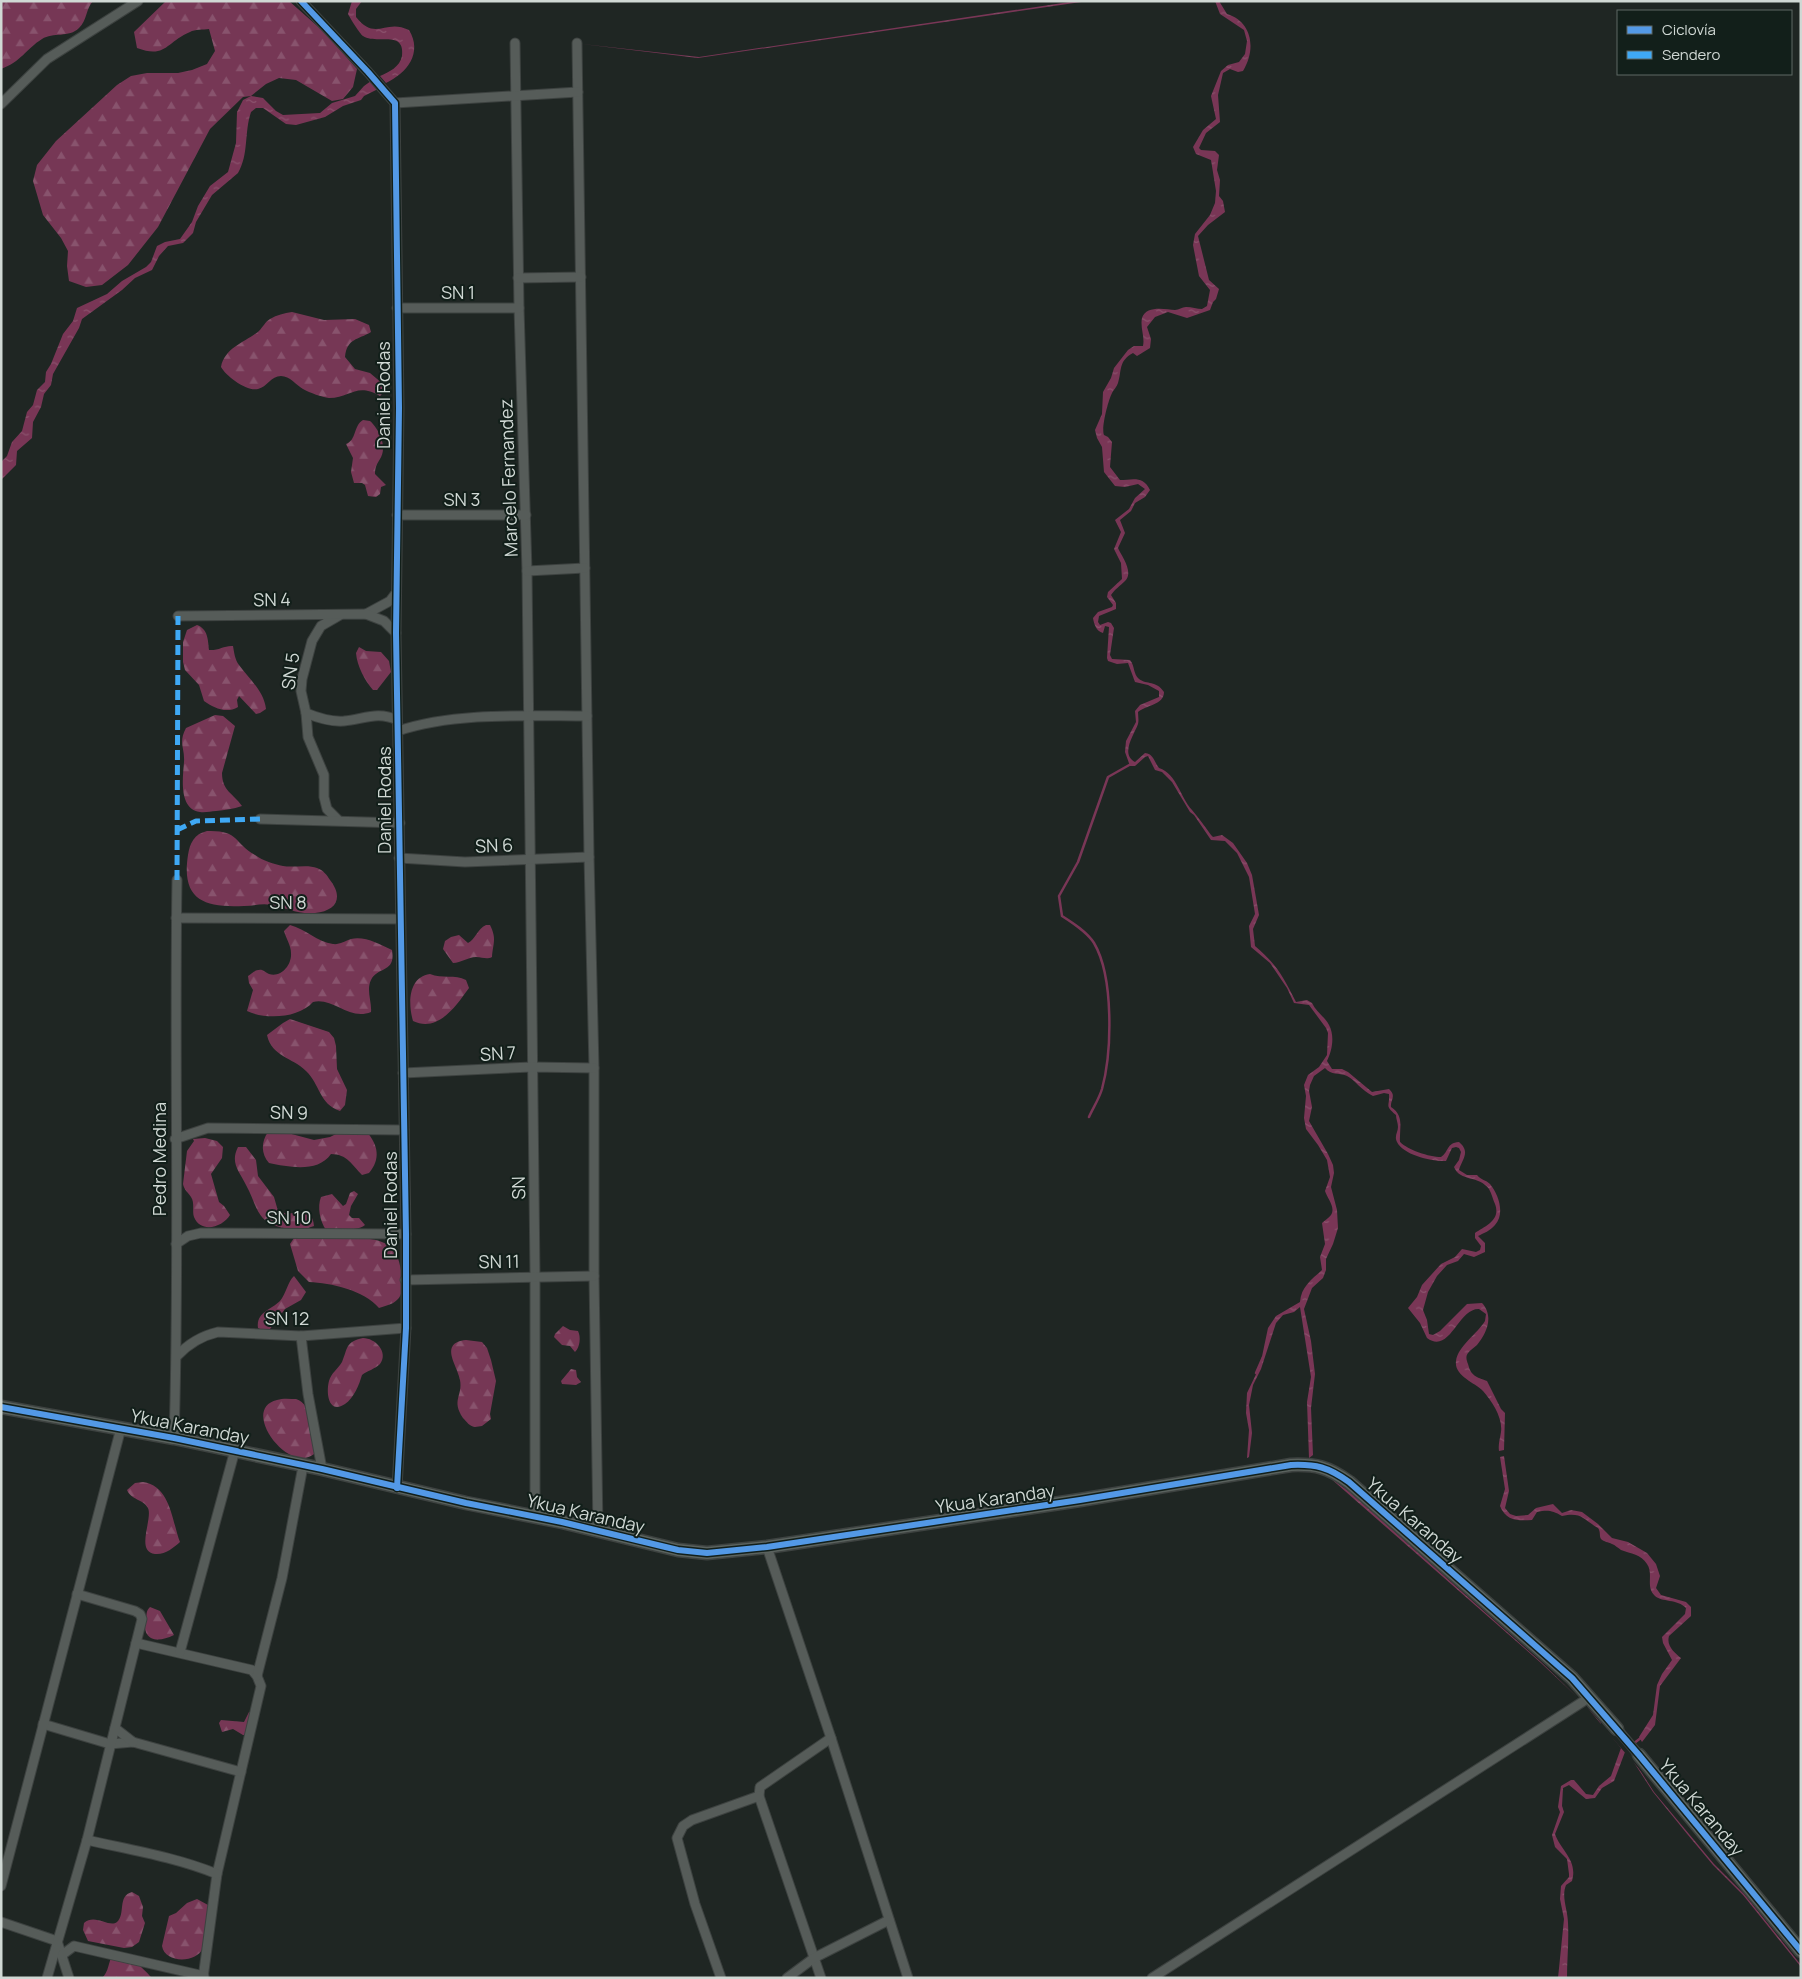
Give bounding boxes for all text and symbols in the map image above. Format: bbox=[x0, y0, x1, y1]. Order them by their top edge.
legend bbox=[1617, 10, 1792, 75]
text: Ciclovía bbox=[1662, 19, 1716, 40]
text: Sendero bbox=[1662, 44, 1721, 65]
street label: SN 1 bbox=[441, 280, 475, 304]
street label: Daniel Rodas bbox=[371, 341, 395, 449]
street label: Marcelo Fernandez bbox=[493, 399, 523, 557]
street label: SN 3 bbox=[444, 487, 480, 511]
street label: SN 4 bbox=[253, 587, 291, 611]
street label: SN 5 bbox=[276, 651, 304, 691]
street label: Daniel Rodas bbox=[372, 746, 396, 854]
street label: SN 6 bbox=[474, 832, 514, 858]
street label: SN 8 bbox=[269, 890, 307, 914]
street label: SN 7 bbox=[479, 1040, 517, 1066]
street label: SN 9 bbox=[270, 1100, 308, 1124]
street label: Pedro Medina bbox=[147, 1102, 171, 1216]
street label: Daniel Rodas bbox=[378, 1151, 402, 1259]
street label: SN bbox=[506, 1176, 530, 1200]
street label: SN 10 bbox=[266, 1205, 312, 1229]
street label: SN 11 bbox=[478, 1249, 520, 1273]
street label: SN 12 bbox=[265, 1306, 309, 1330]
street label: Ykua Karanday bbox=[129, 1403, 252, 1449]
street label: Ykua Karanday bbox=[1362, 1471, 1469, 1569]
street label: Ykua Karanday bbox=[934, 1478, 1057, 1518]
street label: Ykua Karanday bbox=[525, 1488, 648, 1538]
street label: Ykua Karanday bbox=[1654, 1753, 1750, 1861]

